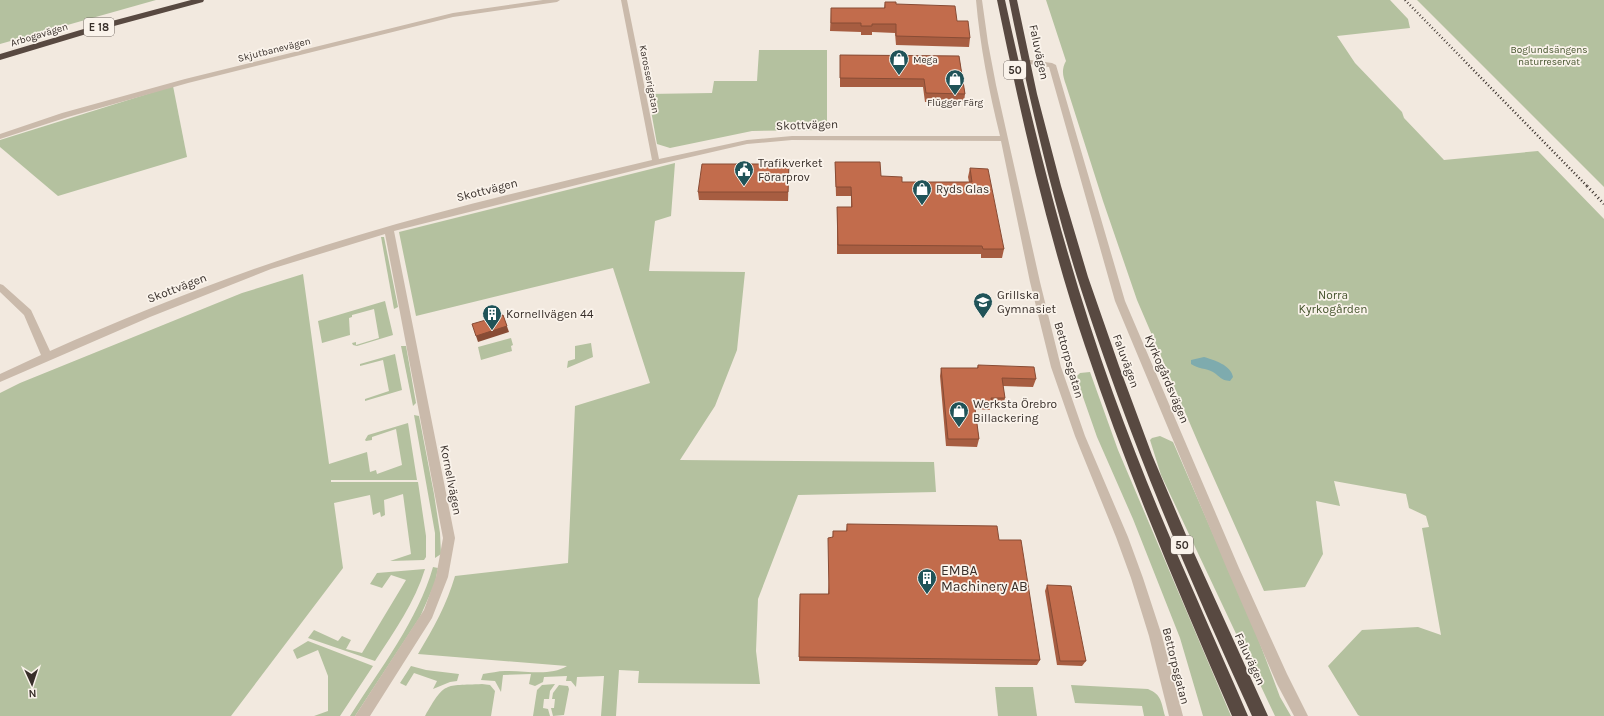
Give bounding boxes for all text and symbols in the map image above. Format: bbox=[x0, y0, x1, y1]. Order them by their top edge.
road number: E 18 bbox=[84, 18, 114, 36]
street label: Arbogavägen bbox=[9, 21, 69, 49]
street label: Faluvägen bbox=[1026, 23, 1052, 81]
street label: Skjutbanevägen bbox=[237, 35, 312, 65]
street label: Karosserigatan bbox=[637, 44, 662, 114]
park label: Boglundsängens naturreservat bbox=[1510, 44, 1588, 68]
shop icon: Mega bbox=[888, 48, 910, 76]
place label: Mega bbox=[913, 54, 938, 66]
road number: 50 bbox=[1004, 61, 1026, 79]
shop icon: Flügger Färg bbox=[944, 68, 966, 96]
place label: Flügger Färg bbox=[927, 97, 983, 109]
street label: Skottvägen bbox=[776, 117, 838, 133]
place label: Trafikverket Förarprov bbox=[758, 156, 823, 184]
public building icon: Trafikverket Förarprov bbox=[733, 159, 755, 187]
street label: Skottvägen bbox=[455, 176, 519, 204]
shop icon: Ryds Glas bbox=[911, 178, 933, 206]
place label: Ryds Glas bbox=[936, 182, 989, 196]
street label: Skottvägen bbox=[145, 270, 209, 306]
place label: Grillska Gymnasiet bbox=[997, 288, 1056, 316]
park label: Norra Kyrkogården bbox=[1299, 288, 1367, 316]
school or university icon: Grillska Gymnasiet bbox=[972, 291, 994, 319]
building icon: Kornellvägen 44 bbox=[481, 303, 503, 331]
place label: Kornellvägen 44 bbox=[506, 307, 594, 321]
street label: Bettorpsgatan bbox=[1051, 320, 1087, 400]
street label: Faluvägen bbox=[1110, 332, 1142, 390]
street label: Kyrkogårdsvägen bbox=[1142, 333, 1192, 425]
place label: Werksta Örebro Billackering bbox=[973, 397, 1057, 425]
shop icon: Werksta Örebro Billackering bbox=[948, 400, 970, 428]
street label: Kornellvägen bbox=[437, 444, 465, 516]
road number: 50 bbox=[1171, 536, 1193, 554]
place label: EMBA Machinery AB bbox=[941, 562, 1028, 595]
building icon: EMBA Machinery AB bbox=[916, 567, 938, 595]
street label: Bettorpsgatan bbox=[1160, 626, 1192, 706]
street label: Faluvägen bbox=[1232, 631, 1268, 687]
north arrow bbox=[12, 664, 52, 704]
text: N bbox=[28, 687, 37, 700]

